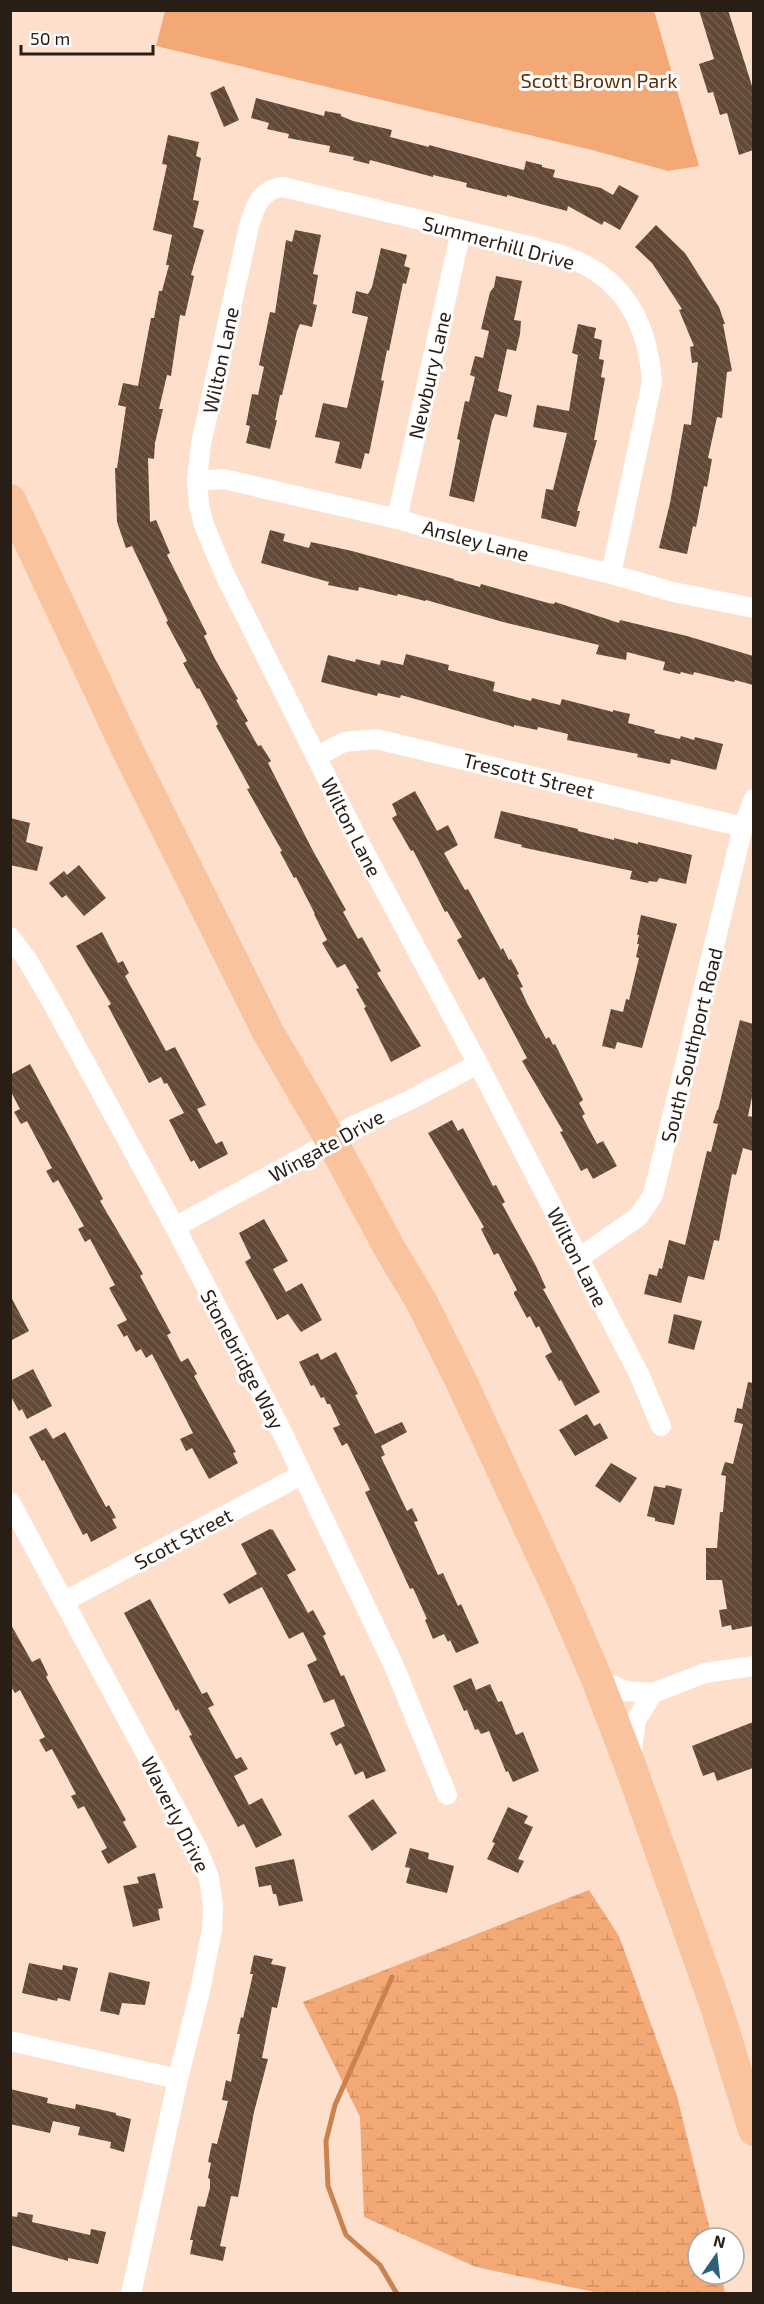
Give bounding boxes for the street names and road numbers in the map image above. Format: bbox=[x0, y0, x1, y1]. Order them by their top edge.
street label: Summerhill Drive bbox=[420, 210, 578, 274]
street label: Wilton Lane bbox=[197, 304, 243, 416]
street label: Newbury Lane bbox=[403, 309, 455, 441]
street label: Ansley Lane bbox=[420, 514, 532, 566]
street label: Trescott Street bbox=[461, 747, 598, 803]
street label: Wilton Lane bbox=[317, 773, 387, 881]
street label: South Southport Road bbox=[655, 945, 727, 1145]
street label: Wingate Drive bbox=[264, 1104, 388, 1186]
street label: Wilton Lane bbox=[543, 1203, 613, 1311]
street label: Stonebridge Way bbox=[196, 1285, 290, 1433]
street label: Scott Street bbox=[130, 1502, 236, 1574]
street label: Waverly Drive bbox=[137, 1752, 215, 1876]

